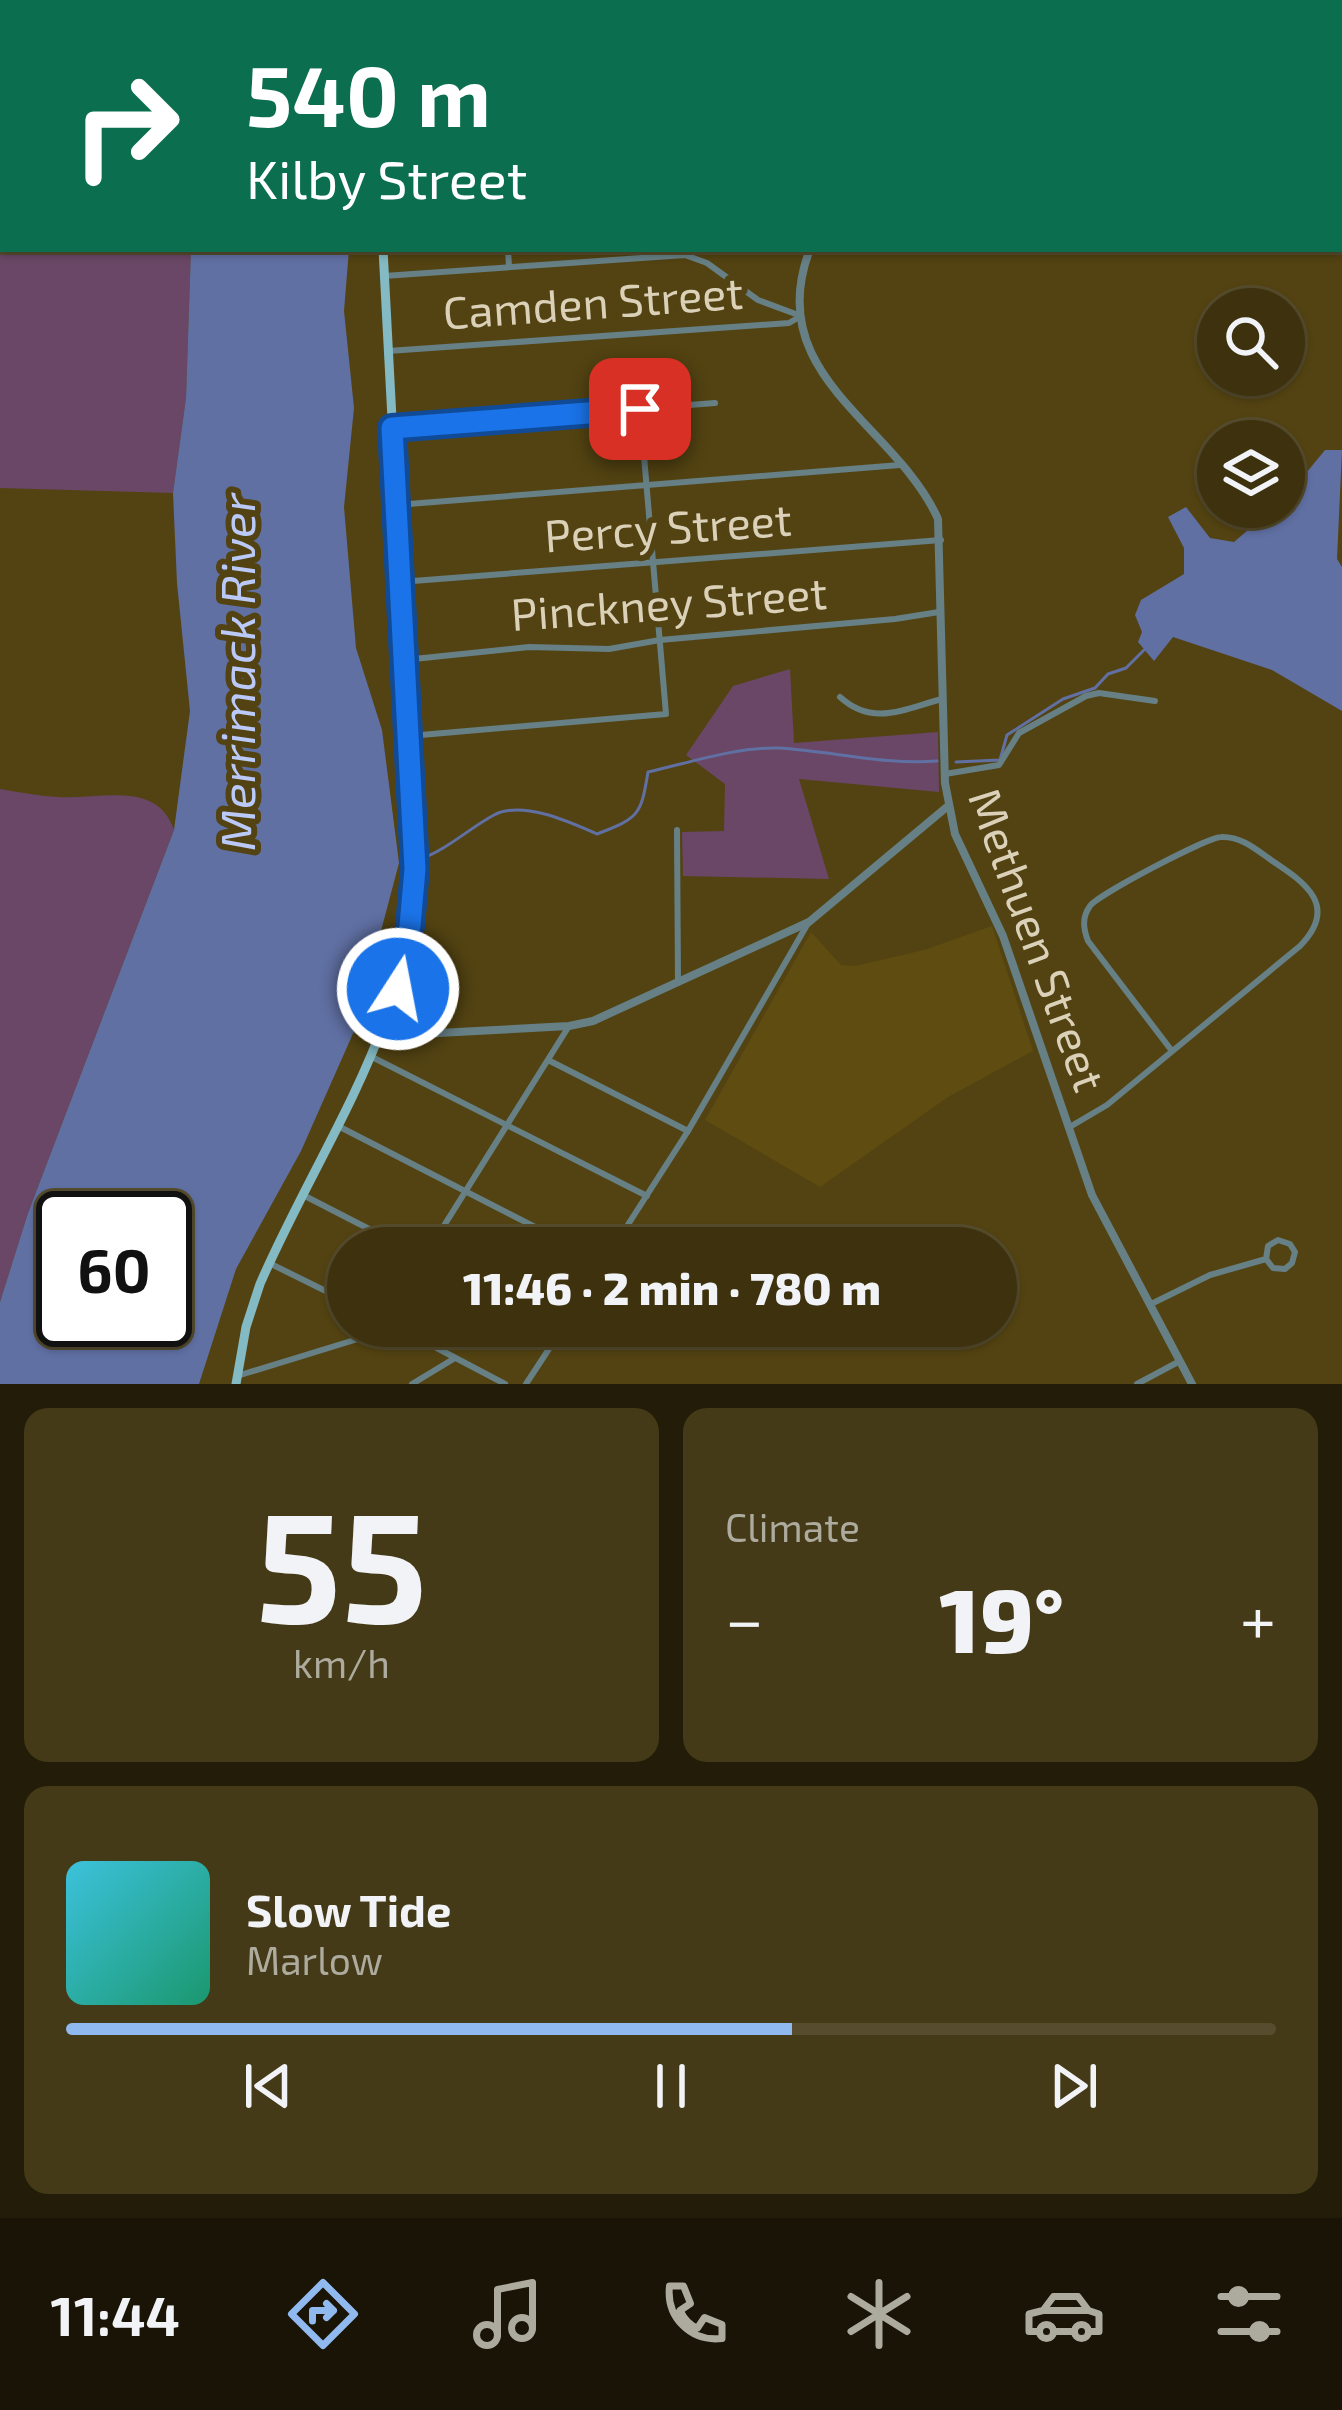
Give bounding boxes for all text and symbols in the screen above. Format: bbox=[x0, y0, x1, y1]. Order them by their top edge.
text: 540 m bbox=[246, 43, 491, 144]
icon: right bbox=[48, 48, 204, 204]
text: Kilby Street bbox=[246, 145, 527, 210]
street label: Camden Street bbox=[441, 264, 745, 338]
map controls bbox=[1197, 288, 1305, 528]
button: search bbox=[1197, 288, 1305, 396]
pin bbox=[589, 358, 691, 460]
icon: arrive bbox=[607, 376, 673, 442]
button: layers bbox=[1197, 420, 1305, 528]
street label: Percy Street bbox=[542, 490, 793, 562]
water label: Merrimack River bbox=[207, 492, 265, 851]
street label: Pinckney Street bbox=[509, 564, 829, 640]
street label: Methuen Street bbox=[959, 781, 1119, 1098]
position arrow bbox=[335, 926, 461, 1052]
speed limit sign: 60 bbox=[36, 1191, 192, 1347]
text: 11:46 · 2 min · 780 m bbox=[463, 1260, 881, 1314]
text: 55 bbox=[255, 1467, 428, 1654]
text: Climate bbox=[725, 1503, 860, 1550]
text: 19° bbox=[939, 1563, 1064, 1671]
text: − bbox=[725, 1578, 764, 1657]
text: + bbox=[1240, 1578, 1276, 1657]
text: km/h bbox=[293, 1639, 390, 1686]
text: Slow Tide bbox=[246, 1882, 451, 1936]
text: Marlow bbox=[246, 1936, 383, 1983]
icon: previous bbox=[235, 2053, 301, 2119]
icon: pause bbox=[638, 2053, 704, 2119]
icon: next bbox=[1041, 2053, 1107, 2119]
icon: directions bbox=[281, 2272, 365, 2356]
icon: music bbox=[466, 2272, 550, 2356]
icon: phone bbox=[652, 2272, 736, 2356]
icon: climate bbox=[837, 2272, 921, 2356]
icon: car bbox=[1022, 2272, 1106, 2356]
icon: filters bbox=[1207, 2272, 1291, 2356]
text: 11:44 bbox=[51, 2282, 180, 2347]

